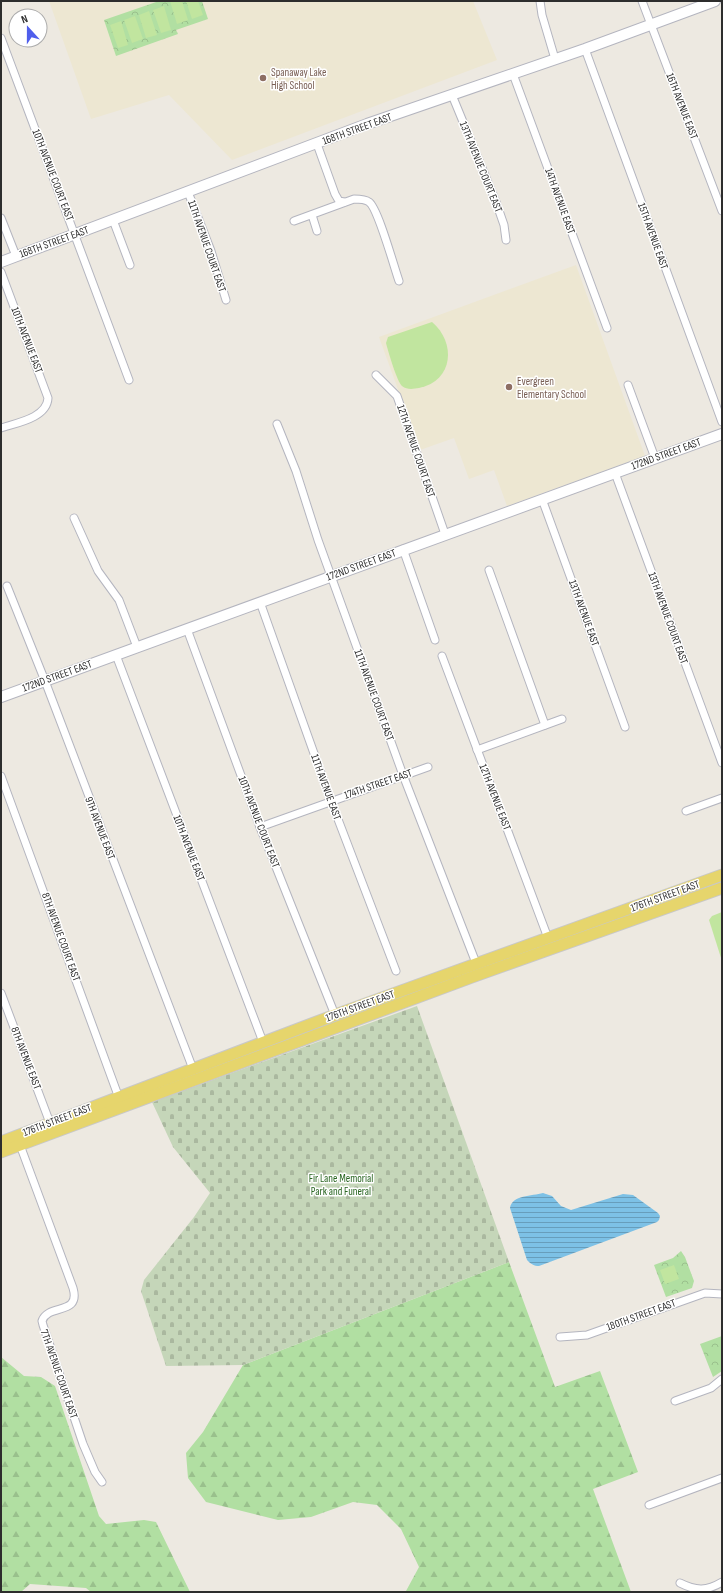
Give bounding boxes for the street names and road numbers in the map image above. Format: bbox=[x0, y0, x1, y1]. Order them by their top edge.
street label: 16TH AVENUE EAST bbox=[663, 71, 701, 141]
street label: 168TH STREET EAST bbox=[320, 110, 394, 148]
street label: 13TH AVENUE COURT EAST bbox=[457, 120, 505, 215]
street label: 10TH AVENUE COURT EAST bbox=[30, 127, 77, 223]
street label: 14TH AVENUE EAST bbox=[542, 166, 578, 236]
street label: 11TH AVENUE COURT EAST bbox=[185, 198, 229, 294]
street label: 15TH AVENUE EAST bbox=[635, 201, 671, 271]
street label: 168TH STREET EAST bbox=[17, 223, 91, 261]
street label: 10TH AVENUE EAST bbox=[8, 305, 46, 375]
street label: 12TH AVENUE COURT EAST bbox=[394, 403, 438, 499]
street label: 172ND STREET EAST bbox=[629, 435, 703, 473]
street label: 172ND STREET EAST bbox=[324, 546, 398, 584]
street label: 13TH AVENUE COURT EAST bbox=[645, 570, 691, 666]
street label: 13TH AVENUE EAST bbox=[566, 578, 602, 648]
street label: 11TH AVENUE COURT EAST bbox=[351, 648, 397, 743]
street label: 172ND STREET EAST bbox=[20, 657, 94, 695]
street label: 11TH AVENUE EAST bbox=[308, 752, 344, 822]
street label: 12TH AVENUE EAST bbox=[476, 762, 514, 832]
street label: 174TH STREET EAST bbox=[342, 766, 414, 802]
street label: 10TH AVENUE COURT EAST bbox=[236, 774, 283, 870]
street label: 9TH AVENUE EAST bbox=[82, 795, 118, 862]
street label: 10TH AVENUE EAST bbox=[170, 813, 208, 883]
street label: 176TH STREET EAST bbox=[629, 877, 702, 914]
street label: 8TH AVENUE COURT EAST bbox=[39, 891, 83, 984]
street label: 176TH STREET EAST bbox=[324, 987, 397, 1024]
street label: 8TH AVENUE EAST bbox=[8, 1025, 44, 1092]
street label: 176TH STREET EAST bbox=[21, 1101, 94, 1139]
street label: 180TH STREET EAST bbox=[605, 1296, 678, 1334]
street label: 7TH AVENUE COURT EAST bbox=[38, 1328, 80, 1421]

